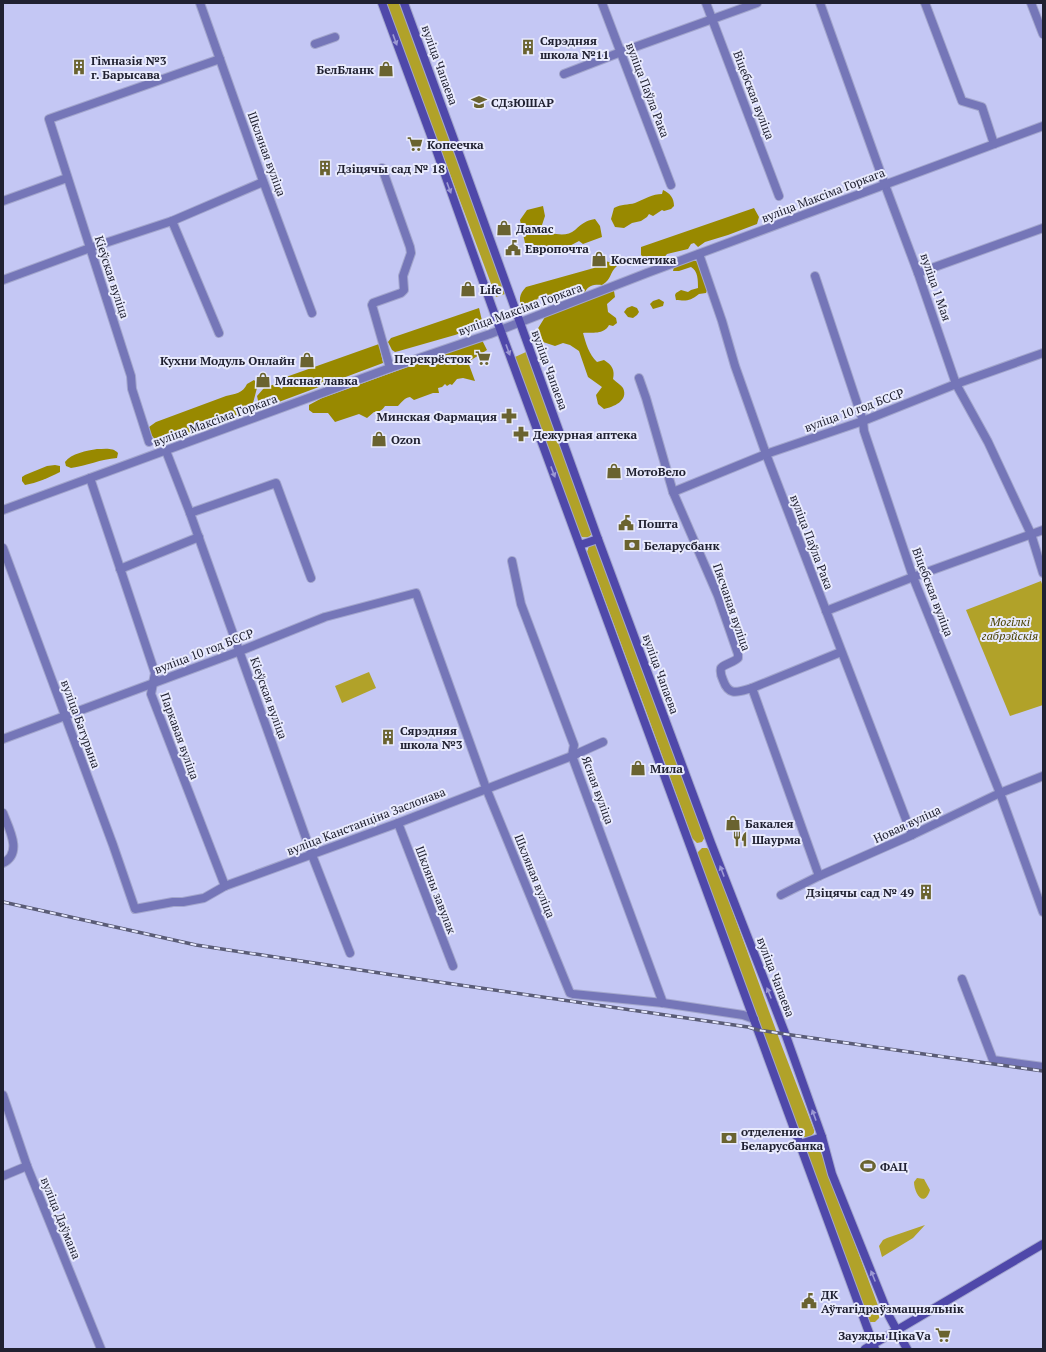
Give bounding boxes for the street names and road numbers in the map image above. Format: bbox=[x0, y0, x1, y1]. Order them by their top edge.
street label: вуліца Чапаева bbox=[419, 23, 461, 107]
street label: вуліца Паўла Рака bbox=[623, 40, 673, 140]
street label: Віцебская вуліца bbox=[730, 48, 778, 142]
street label: Шкляная вуліца bbox=[245, 110, 289, 198]
street label: вуліца Максіма Горкага bbox=[759, 165, 887, 225]
street label: Кіеўская вуліца bbox=[92, 234, 132, 320]
street label: вуліца 1 Мая bbox=[917, 251, 955, 323]
street label: вуліца Максіма Горкага bbox=[456, 280, 584, 338]
street label: вуліца Чапаева bbox=[529, 328, 571, 412]
street label: вуліца 10 год БССР bbox=[802, 385, 906, 435]
street label: вуліца Максіма Горкага bbox=[151, 391, 279, 449]
street label: вуліца Паўла Рака bbox=[787, 492, 837, 592]
street label: Віцебская вуліца bbox=[909, 545, 957, 639]
street label: Пясчаная вуліца bbox=[710, 561, 754, 653]
street label: вуліца 10 год БССР bbox=[152, 625, 256, 677]
street label: вуліца Чапаева bbox=[640, 632, 682, 716]
street label: Кіеўская вуліца bbox=[247, 655, 291, 741]
street label: вуліца Батурына bbox=[58, 678, 104, 770]
street label: Паркавая вуліца bbox=[157, 691, 203, 781]
street label: Ясная вуліца bbox=[579, 754, 617, 826]
street label: вуліца Канстанціна Заслонава bbox=[285, 784, 447, 858]
street label: Новая вуліца bbox=[871, 802, 943, 846]
street label: Шкляная вуліца bbox=[511, 832, 559, 920]
street label: Шкляны завулак bbox=[412, 844, 460, 936]
street label: вуліца Чапаева bbox=[754, 935, 798, 1019]
street label: вуліца Даўмана bbox=[38, 1175, 84, 1261]

